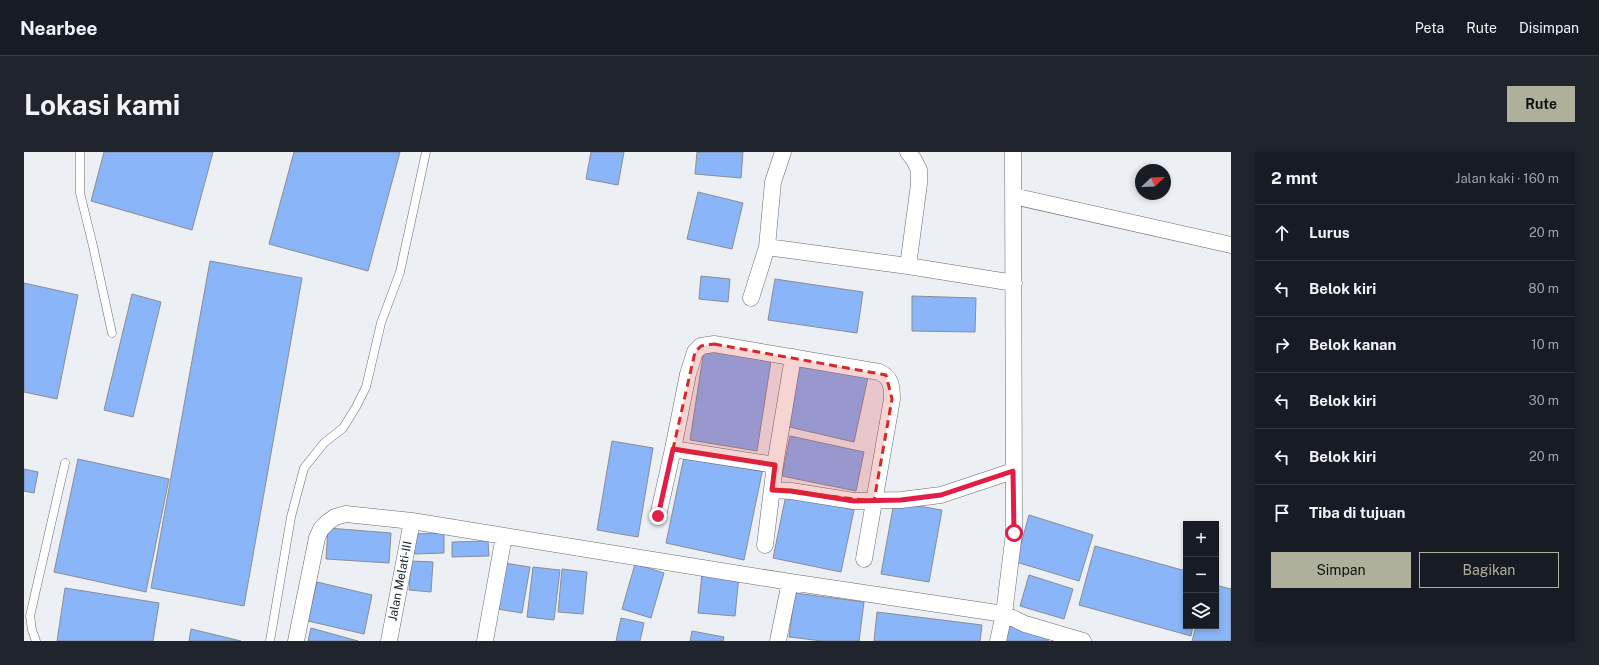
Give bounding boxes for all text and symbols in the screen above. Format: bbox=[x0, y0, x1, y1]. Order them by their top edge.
text: Nearbee bbox=[20, 17, 98, 39]
text: Peta bbox=[1415, 20, 1444, 36]
text: Rute bbox=[1466, 20, 1497, 36]
text: Disimpan bbox=[1519, 20, 1579, 36]
button: Rute bbox=[1507, 86, 1575, 122]
text: Lokasi kami bbox=[24, 88, 180, 121]
north arrow bbox=[1135, 164, 1171, 200]
text: 2 mnt bbox=[1271, 168, 1318, 188]
text: Jalan kaki · 160 m bbox=[1455, 171, 1559, 186]
icon: ahead bbox=[1271, 222, 1293, 244]
text: Lurus bbox=[1309, 224, 1350, 241]
text: 20 m bbox=[1529, 225, 1559, 240]
icon: left bbox=[1271, 278, 1293, 300]
text: Belok kiri bbox=[1309, 280, 1376, 297]
text: 80 m bbox=[1528, 281, 1559, 296]
icon: right bbox=[1271, 334, 1293, 356]
text: Belok kanan bbox=[1309, 336, 1396, 353]
text: 10 m bbox=[1531, 337, 1559, 352]
icon: left bbox=[1271, 390, 1293, 412]
text: Belok kiri bbox=[1309, 392, 1376, 409]
text: 30 m bbox=[1529, 393, 1559, 408]
icon: left bbox=[1271, 446, 1293, 468]
text: Belok kiri bbox=[1309, 448, 1376, 465]
text: 20 m bbox=[1529, 449, 1559, 464]
icon: arrive bbox=[1271, 502, 1293, 524]
text: Tiba di tujuan bbox=[1309, 504, 1405, 521]
route end bbox=[649, 507, 667, 525]
map controls bbox=[1183, 521, 1219, 629]
button: + bbox=[1183, 521, 1219, 557]
route start bbox=[1005, 524, 1023, 542]
street label: Jalan Melati-III bbox=[385, 540, 415, 622]
button: Simpan bbox=[1271, 552, 1411, 588]
button: Bagikan bbox=[1419, 552, 1559, 588]
button: − bbox=[1183, 557, 1219, 593]
button: layers bbox=[1183, 593, 1219, 629]

